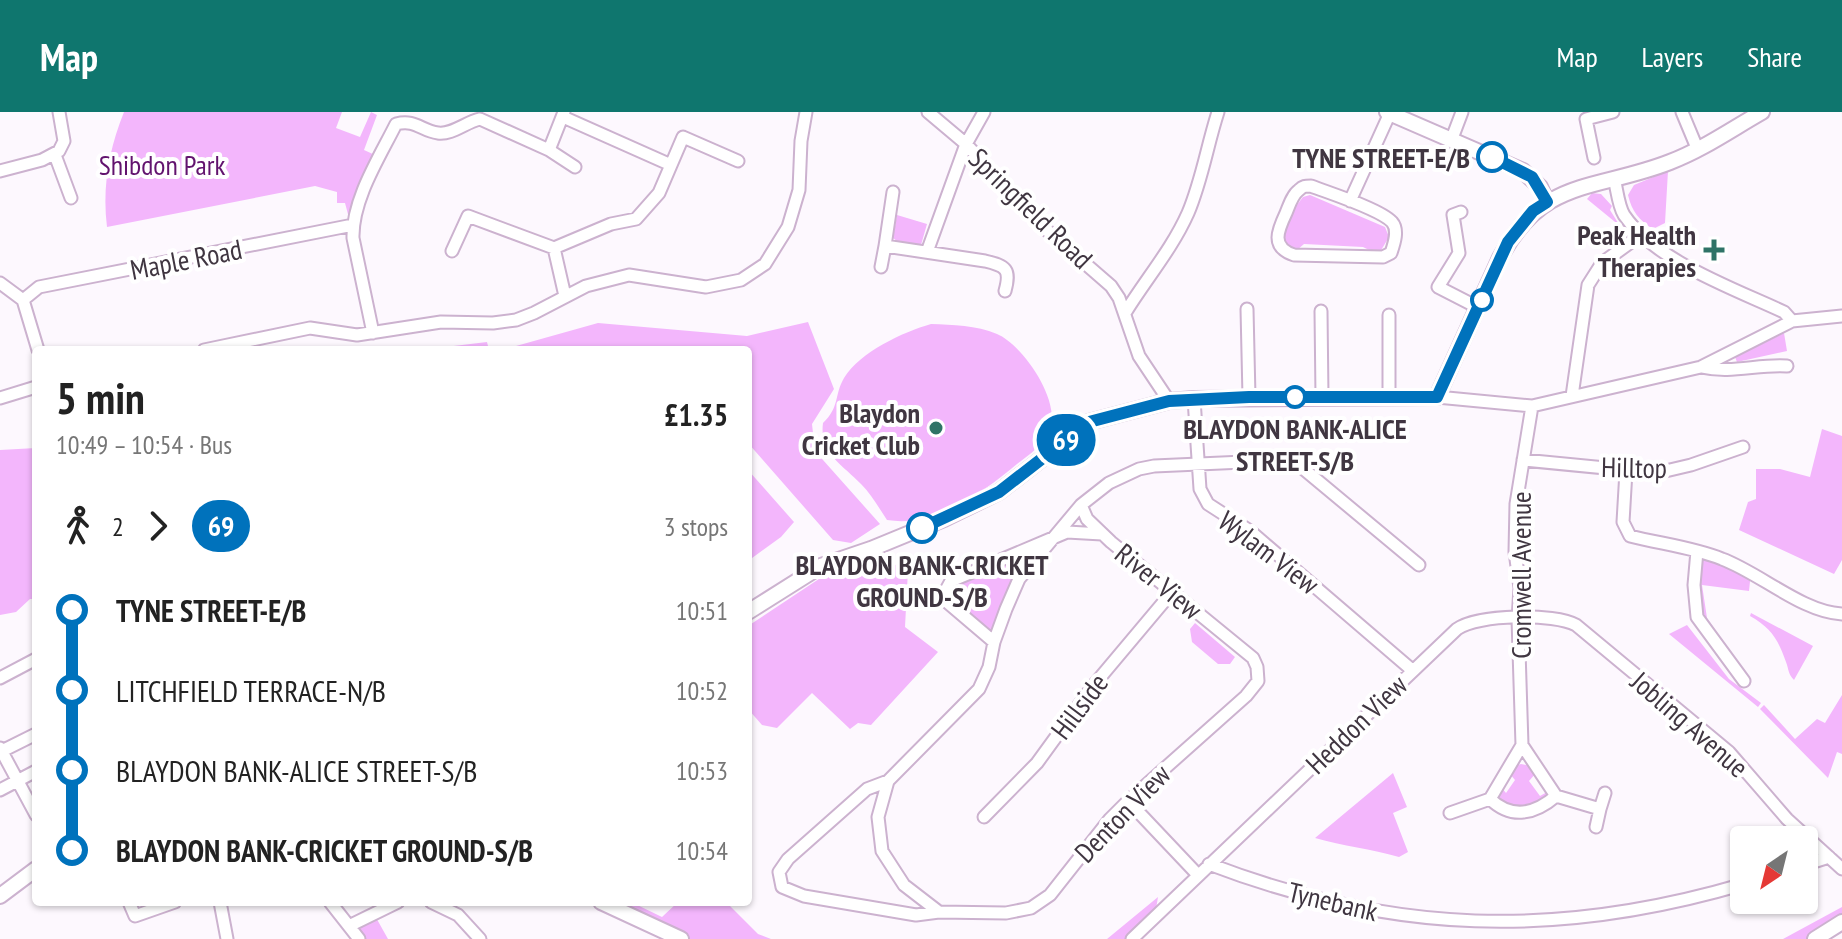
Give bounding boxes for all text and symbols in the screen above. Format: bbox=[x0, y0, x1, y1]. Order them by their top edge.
text: Map bbox=[40, 32, 98, 81]
text: Map bbox=[1556, 38, 1598, 75]
text: Layers bbox=[1642, 38, 1703, 75]
text: Share bbox=[1747, 38, 1802, 75]
place label: TYNE STREET-E/B bbox=[1292, 139, 1470, 176]
street label: Springfield Road bbox=[961, 140, 1101, 276]
marker: TYNE STREET-E/B bbox=[1477, 142, 1507, 172]
park label: Shibdon Park bbox=[99, 146, 225, 183]
place label: Peak Health Therapies bbox=[1577, 216, 1696, 285]
street label: Maple Road bbox=[127, 230, 245, 288]
marker: Peak Health Therapies bbox=[1703, 239, 1725, 261]
unlabelled marker bbox=[1471, 289, 1493, 311]
text: 5 min bbox=[56, 369, 145, 426]
marker: BLAYDON BANK-ALICE STREET-S/B bbox=[1284, 386, 1306, 408]
place label: Blaydon Cricket Club bbox=[802, 394, 920, 463]
text: £1.35 bbox=[664, 395, 728, 434]
place label: BLAYDON BANK-ALICE STREET-S/B bbox=[1183, 410, 1407, 479]
line badge: 69 bbox=[1030, 414, 1102, 466]
marker: Blaydon Cricket Club bbox=[927, 419, 945, 437]
text: 69 bbox=[1053, 421, 1079, 458]
text: 10:49 – 10:54 · Bus bbox=[56, 428, 232, 461]
street label: Hilltop bbox=[1601, 448, 1667, 486]
street label: Cromwell Avenue bbox=[1502, 491, 1539, 659]
street label: Wylam View bbox=[1211, 502, 1327, 602]
icon: walk bbox=[56, 504, 100, 548]
icon: forward bbox=[136, 504, 180, 548]
text: 69 bbox=[208, 507, 234, 544]
text: 2 bbox=[112, 510, 124, 543]
text: 3 stops bbox=[664, 510, 728, 543]
marker: BLAYDON BANK-CRICKET GROUND-S/B bbox=[907, 513, 937, 543]
street label: River View bbox=[1108, 535, 1211, 628]
place label: BLAYDON BANK-CRICKET GROUND-S/B bbox=[795, 546, 1049, 615]
text: TYNE STREET-E/B bbox=[116, 591, 306, 630]
text: 10:51 bbox=[676, 594, 728, 627]
street label: Jobling Avenue bbox=[1623, 662, 1756, 785]
street label: Hillside bbox=[1042, 666, 1116, 746]
street label: Heddon View bbox=[1297, 666, 1415, 782]
text: LITCHFIELD TERRACE-N/B bbox=[116, 671, 386, 710]
text: 10:52 bbox=[676, 674, 728, 707]
text: BLAYDON BANK-ALICE STREET-S/B bbox=[116, 751, 477, 790]
text: 10:53 bbox=[676, 754, 728, 787]
street label: Denton View bbox=[1066, 756, 1178, 870]
north arrow bbox=[1730, 826, 1818, 914]
map controls bbox=[1730, 826, 1818, 914]
text: BLAYDON BANK-CRICKET GROUND-S/B bbox=[116, 831, 533, 870]
text: 10:54 bbox=[676, 834, 728, 867]
street label: Tynebank bbox=[1285, 873, 1381, 929]

